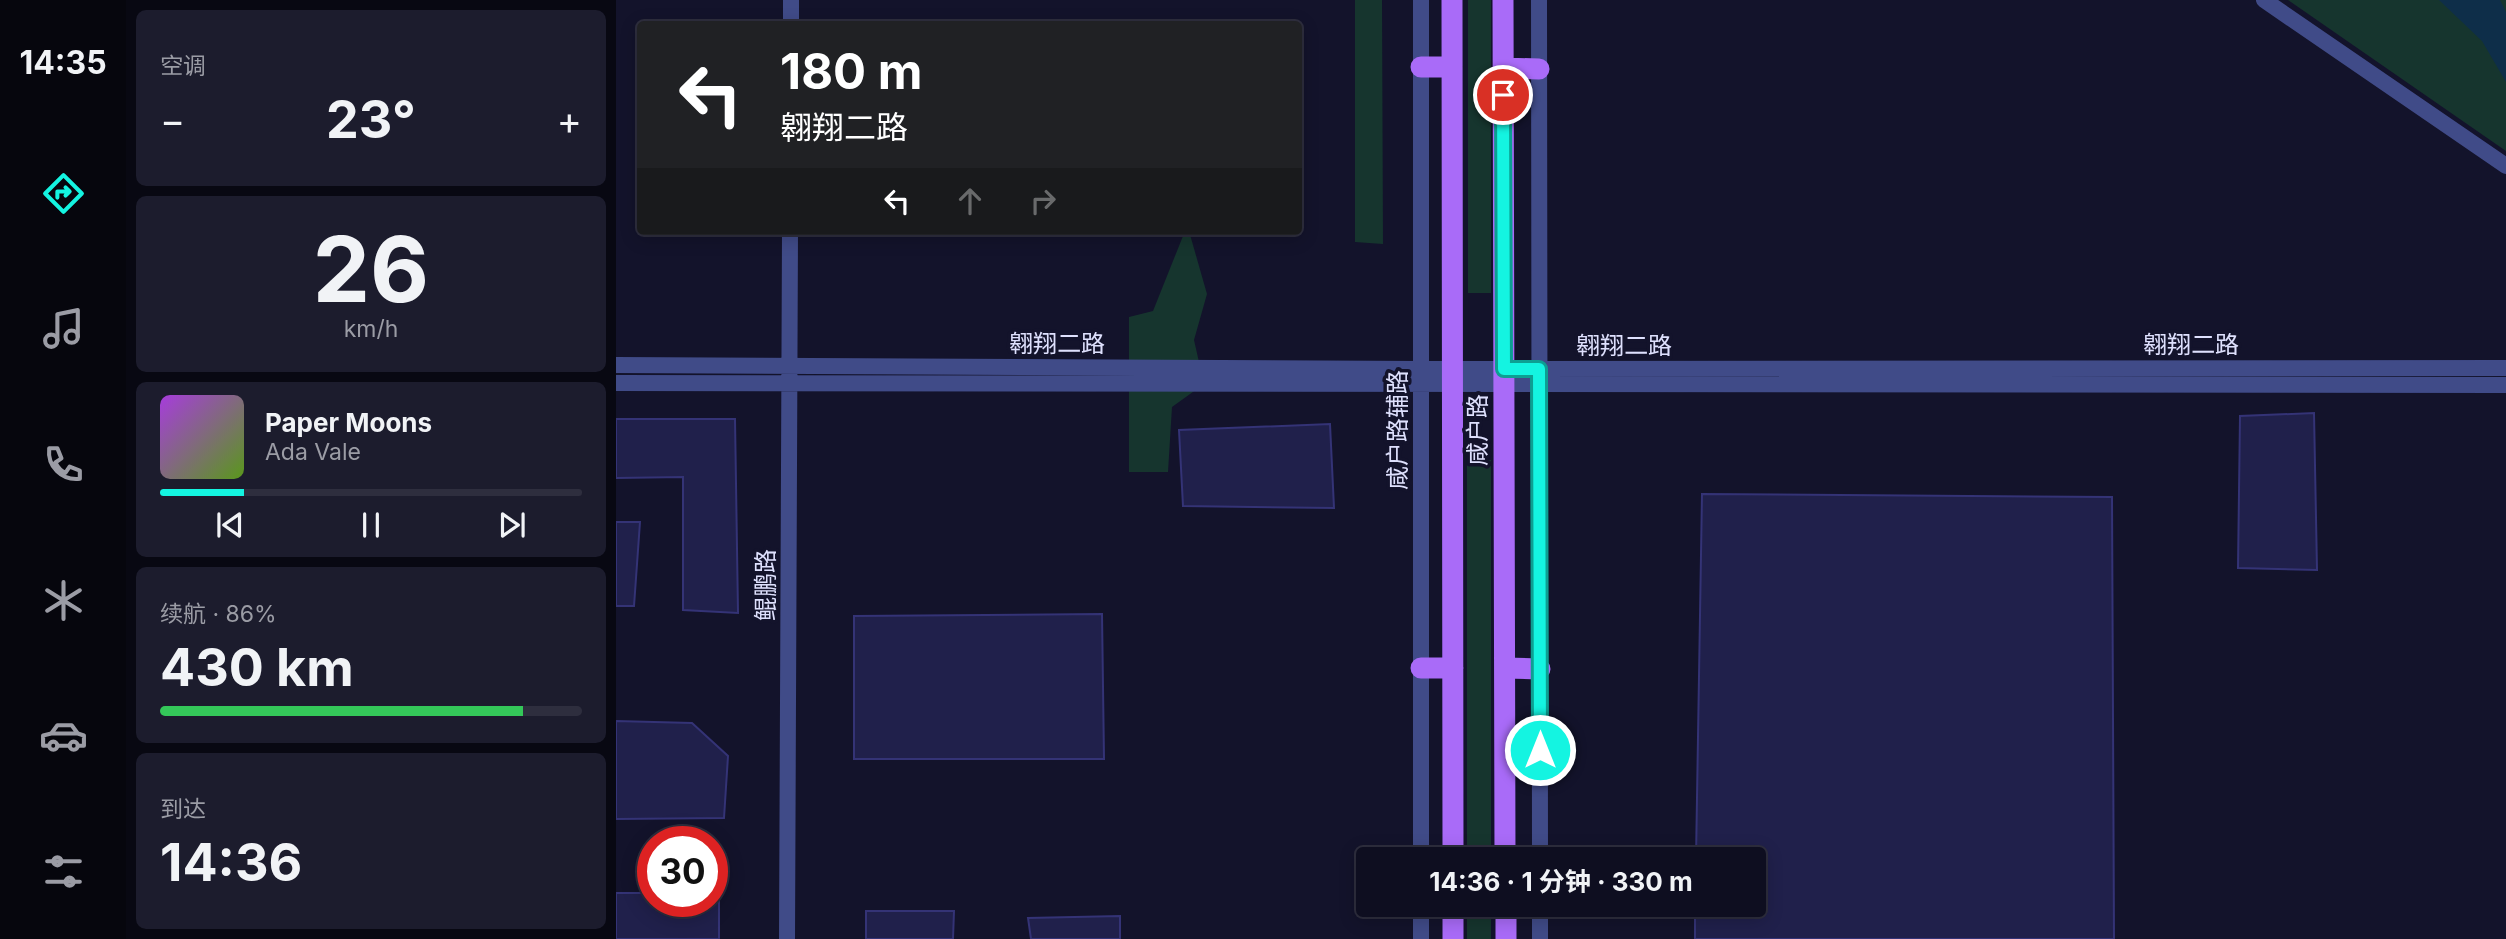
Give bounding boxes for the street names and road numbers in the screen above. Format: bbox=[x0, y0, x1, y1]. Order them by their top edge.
street label: 翱翔二路 bbox=[1009, 329, 1105, 358]
street label: 翱翔二路 bbox=[2143, 330, 2239, 359]
street label: 翱翔二路 bbox=[1576, 331, 1672, 360]
street label: 咸户路辅路 bbox=[1383, 370, 1412, 490]
street label: 咸户路 bbox=[1463, 394, 1492, 466]
street label: 鲲鹏路 bbox=[751, 549, 780, 621]

